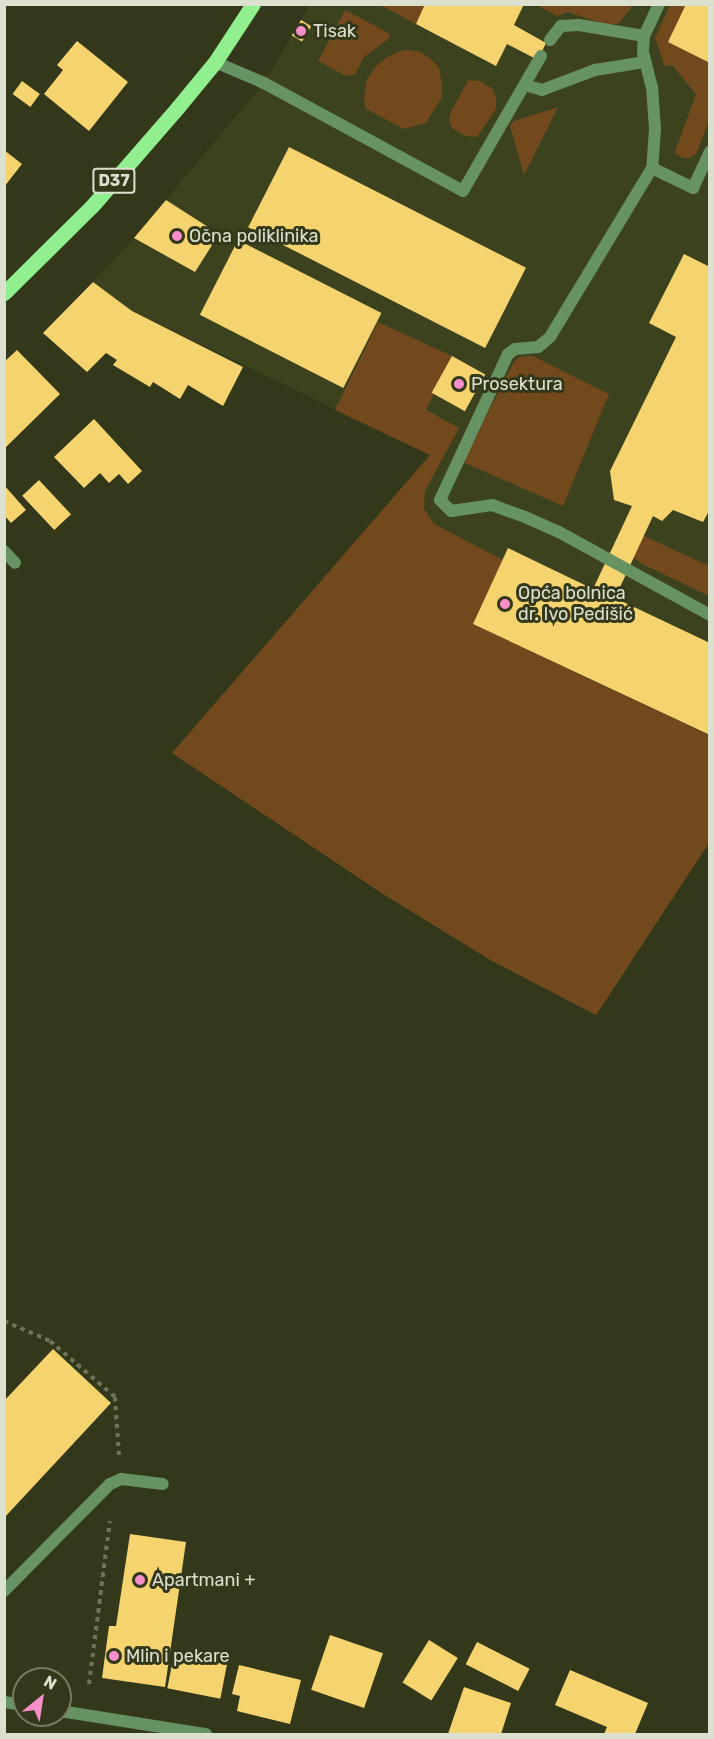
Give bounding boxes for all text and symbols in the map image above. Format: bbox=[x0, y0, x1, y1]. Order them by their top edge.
place label: Tisak bbox=[313, 20, 356, 42]
marker: Tisak bbox=[294, 24, 308, 38]
road number: D37 bbox=[92, 168, 136, 194]
place label: Očna poliklinika bbox=[189, 225, 318, 247]
marker: Očna poliklinika bbox=[170, 229, 184, 243]
place label: Prosektura bbox=[471, 373, 563, 395]
marker: Prosektura bbox=[452, 377, 466, 391]
place label: Opća bolnica dr. Ivo Pedišić bbox=[518, 583, 633, 626]
marker: Opća bolnica dr. Ivo Pedišić bbox=[496, 595, 514, 613]
place label: Apartmani + bbox=[152, 1569, 255, 1591]
marker: Apartmani + bbox=[133, 1573, 147, 1587]
place label: Mlin i pekare bbox=[126, 1645, 230, 1667]
marker: Mlin i pekare bbox=[107, 1649, 121, 1663]
north arrow bbox=[12, 1667, 72, 1727]
text: N bbox=[41, 1672, 60, 1694]

